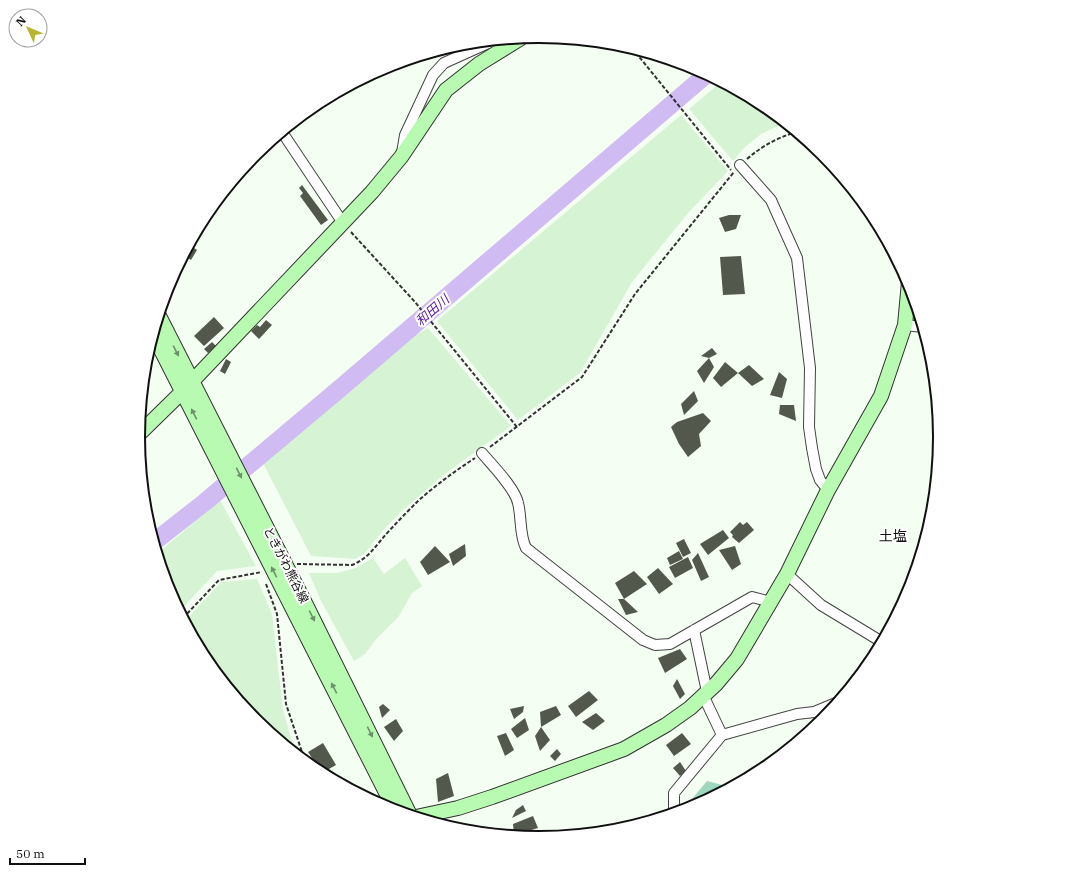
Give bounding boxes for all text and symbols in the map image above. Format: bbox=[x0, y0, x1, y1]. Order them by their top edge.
north arrow bbox=[8, 8, 48, 48]
text: N bbox=[13, 13, 29, 29]
water label: 和田川 bbox=[412, 290, 454, 330]
one-way arrow bbox=[173, 345, 180, 357]
one-way arrow bbox=[191, 408, 197, 420]
one-way arrow bbox=[236, 467, 242, 479]
street label: ときがわ熊谷線 bbox=[261, 524, 312, 606]
district label: 土塩 bbox=[879, 527, 907, 545]
one-way arrow bbox=[271, 566, 277, 578]
one-way arrow bbox=[309, 610, 315, 622]
one-way arrow bbox=[331, 682, 337, 693]
one-way arrow bbox=[367, 727, 373, 738]
scale bar bbox=[10, 840, 85, 866]
text: 50 m bbox=[16, 846, 45, 861]

